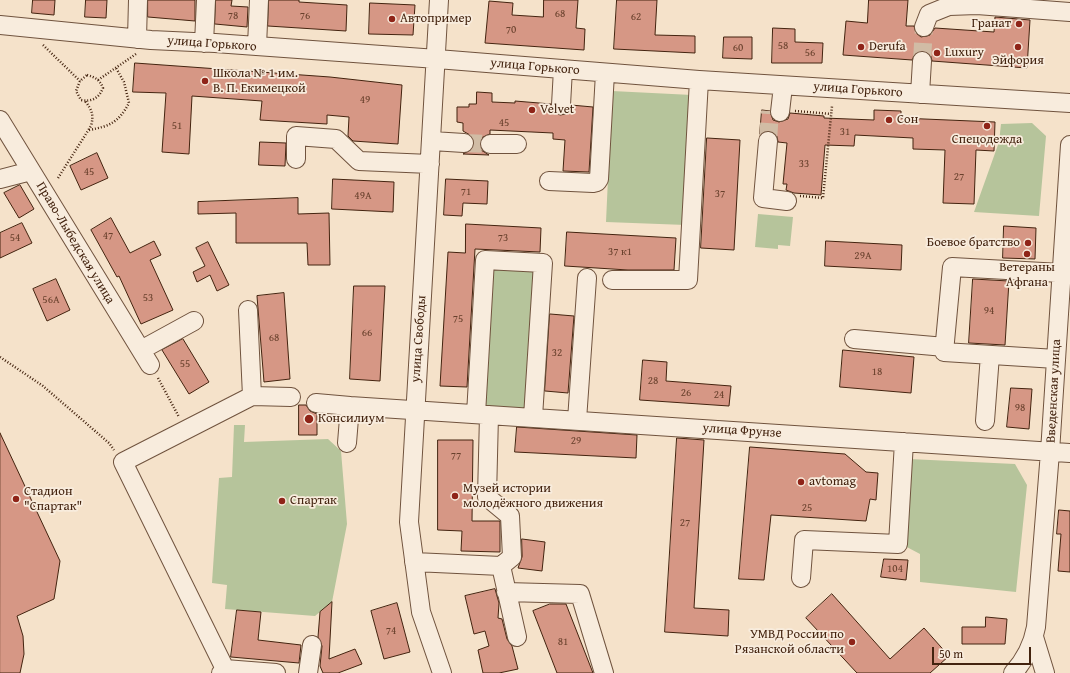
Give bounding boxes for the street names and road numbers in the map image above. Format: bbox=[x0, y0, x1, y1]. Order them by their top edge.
street label: улица Горького bbox=[167, 33, 257, 55]
street label: улица Горького bbox=[490, 55, 580, 79]
street label: улица Горького bbox=[813, 79, 903, 101]
street label: Право-Лыбедская улица bbox=[32, 179, 118, 307]
street label: улица Свободы bbox=[408, 295, 430, 383]
street label: Введенская улица bbox=[1043, 339, 1065, 443]
street label: улица Фрунзе bbox=[702, 420, 782, 442]

